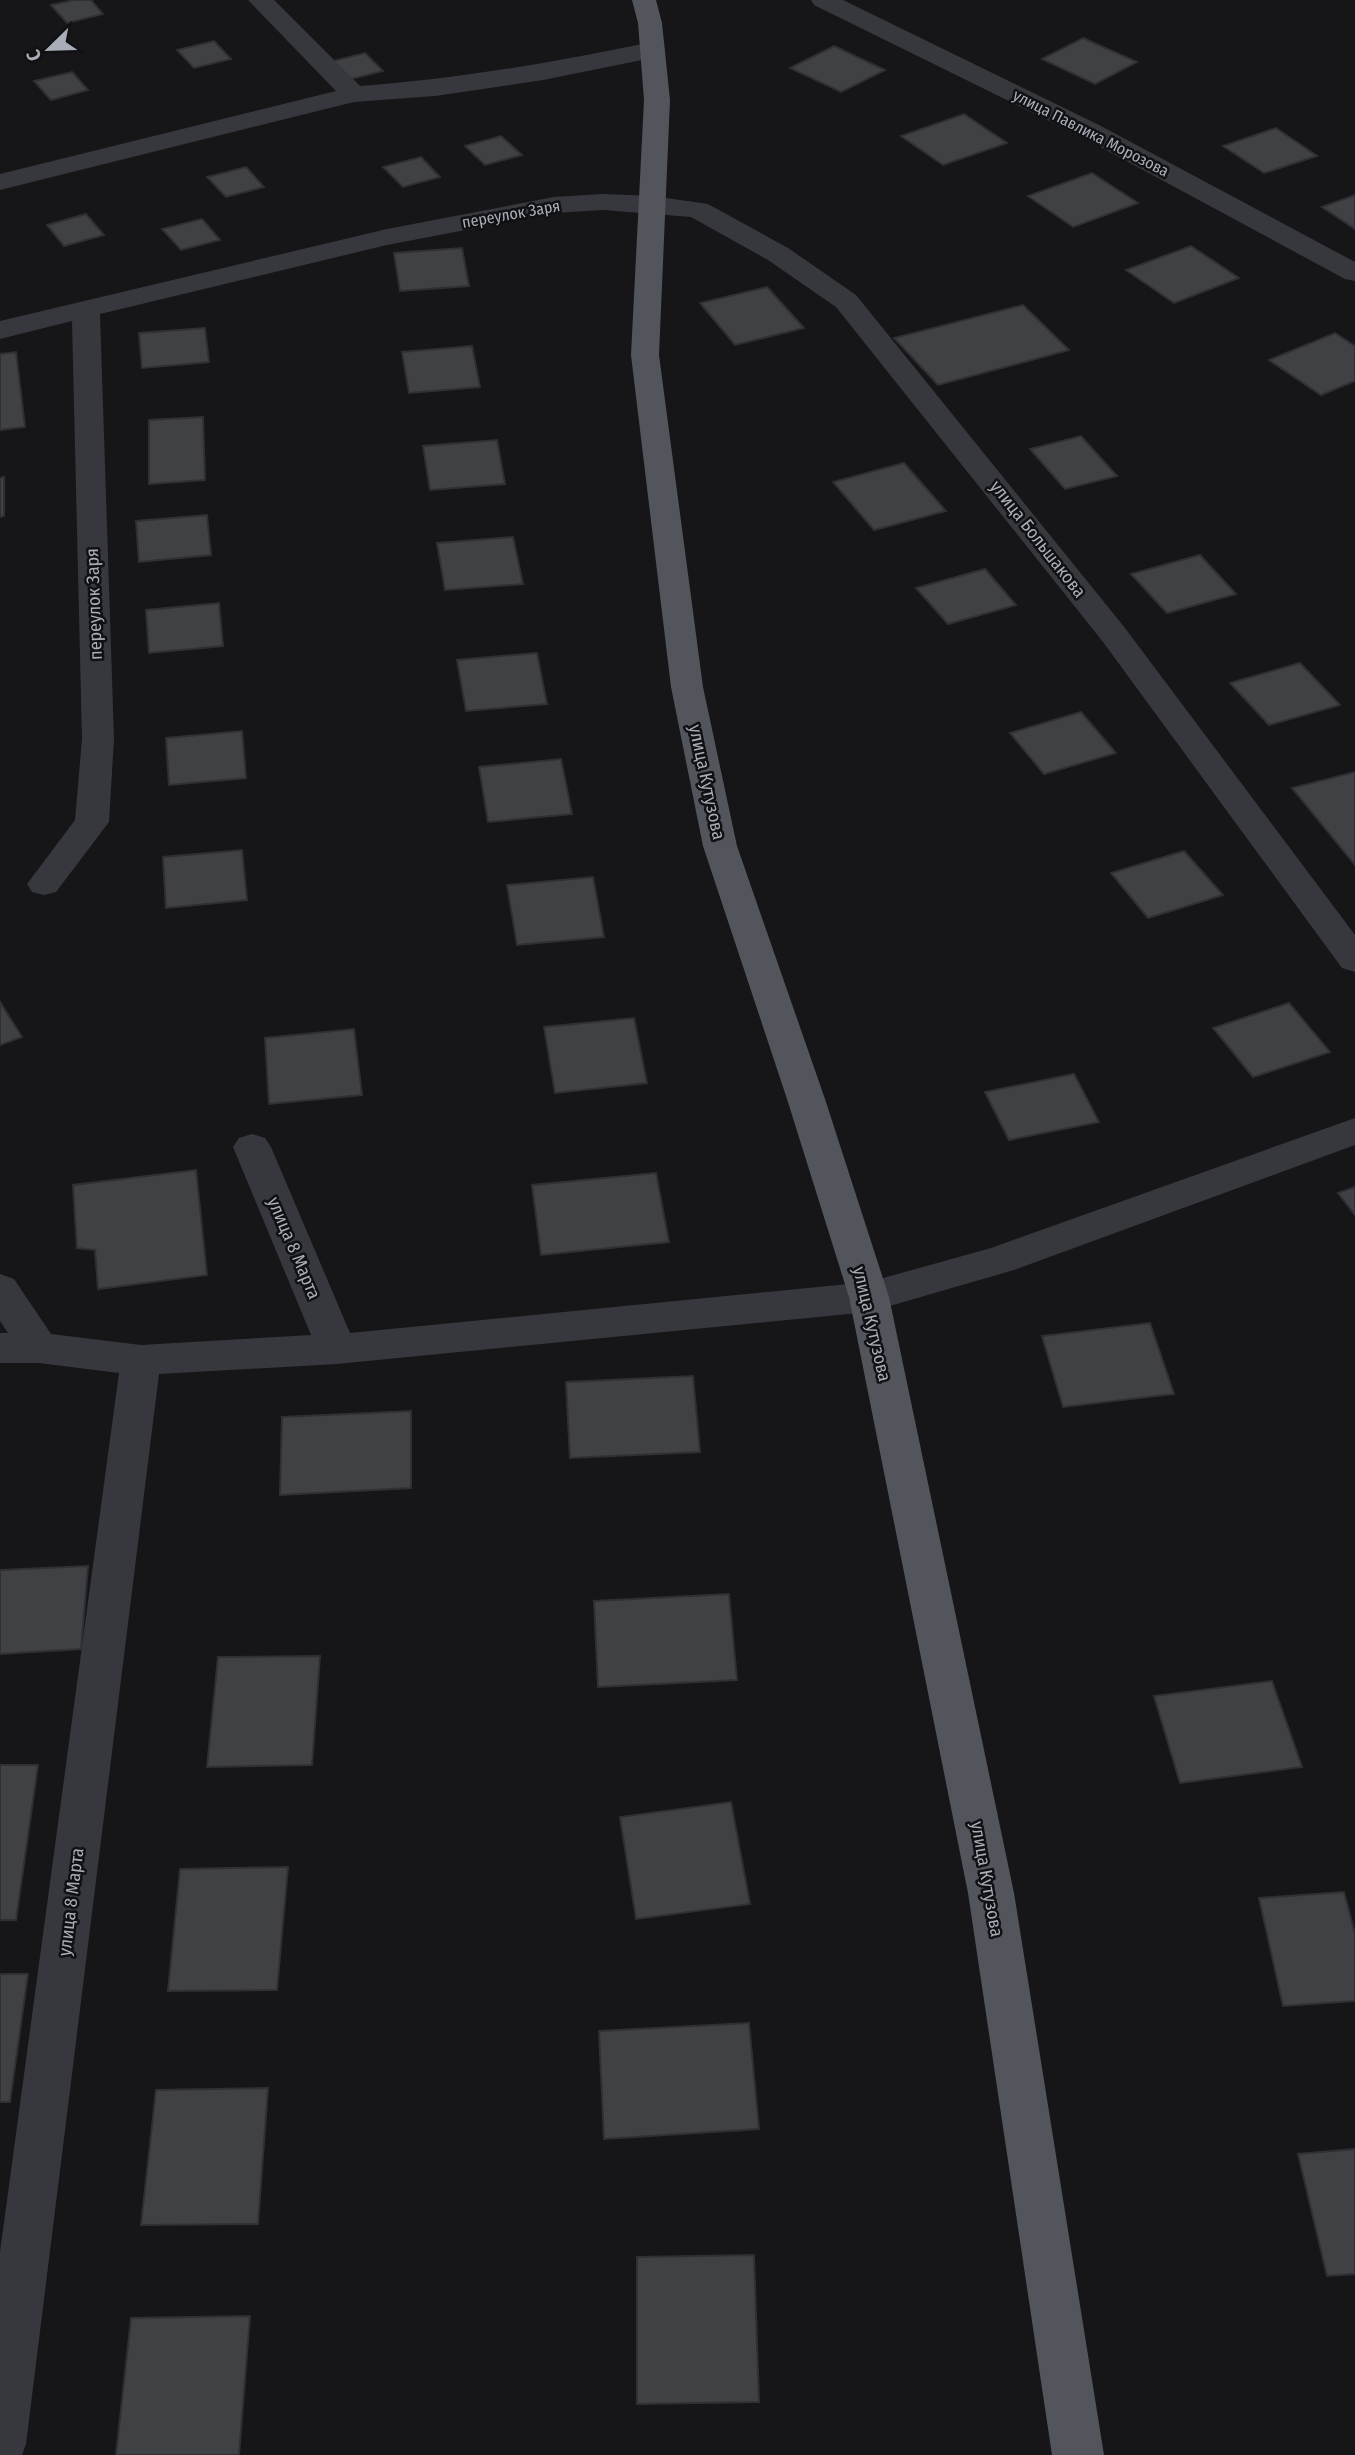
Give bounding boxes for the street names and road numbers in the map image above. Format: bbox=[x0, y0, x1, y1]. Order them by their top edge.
street label: улица Павлика Морозова bbox=[1010, 85, 1172, 181]
street label: переулок Заря bbox=[460, 196, 562, 232]
street label: улица Большакова bbox=[985, 476, 1091, 602]
street label: переулок Заря bbox=[81, 548, 107, 660]
street label: улица Кутузова bbox=[684, 722, 730, 842]
street label: улица 8 Марта bbox=[263, 1194, 325, 1303]
street label: улица Кутузова bbox=[848, 1264, 896, 1384]
street label: улица Кутузова bbox=[966, 1819, 1008, 1939]
street label: улица 8 Марта bbox=[53, 1846, 89, 1957]

